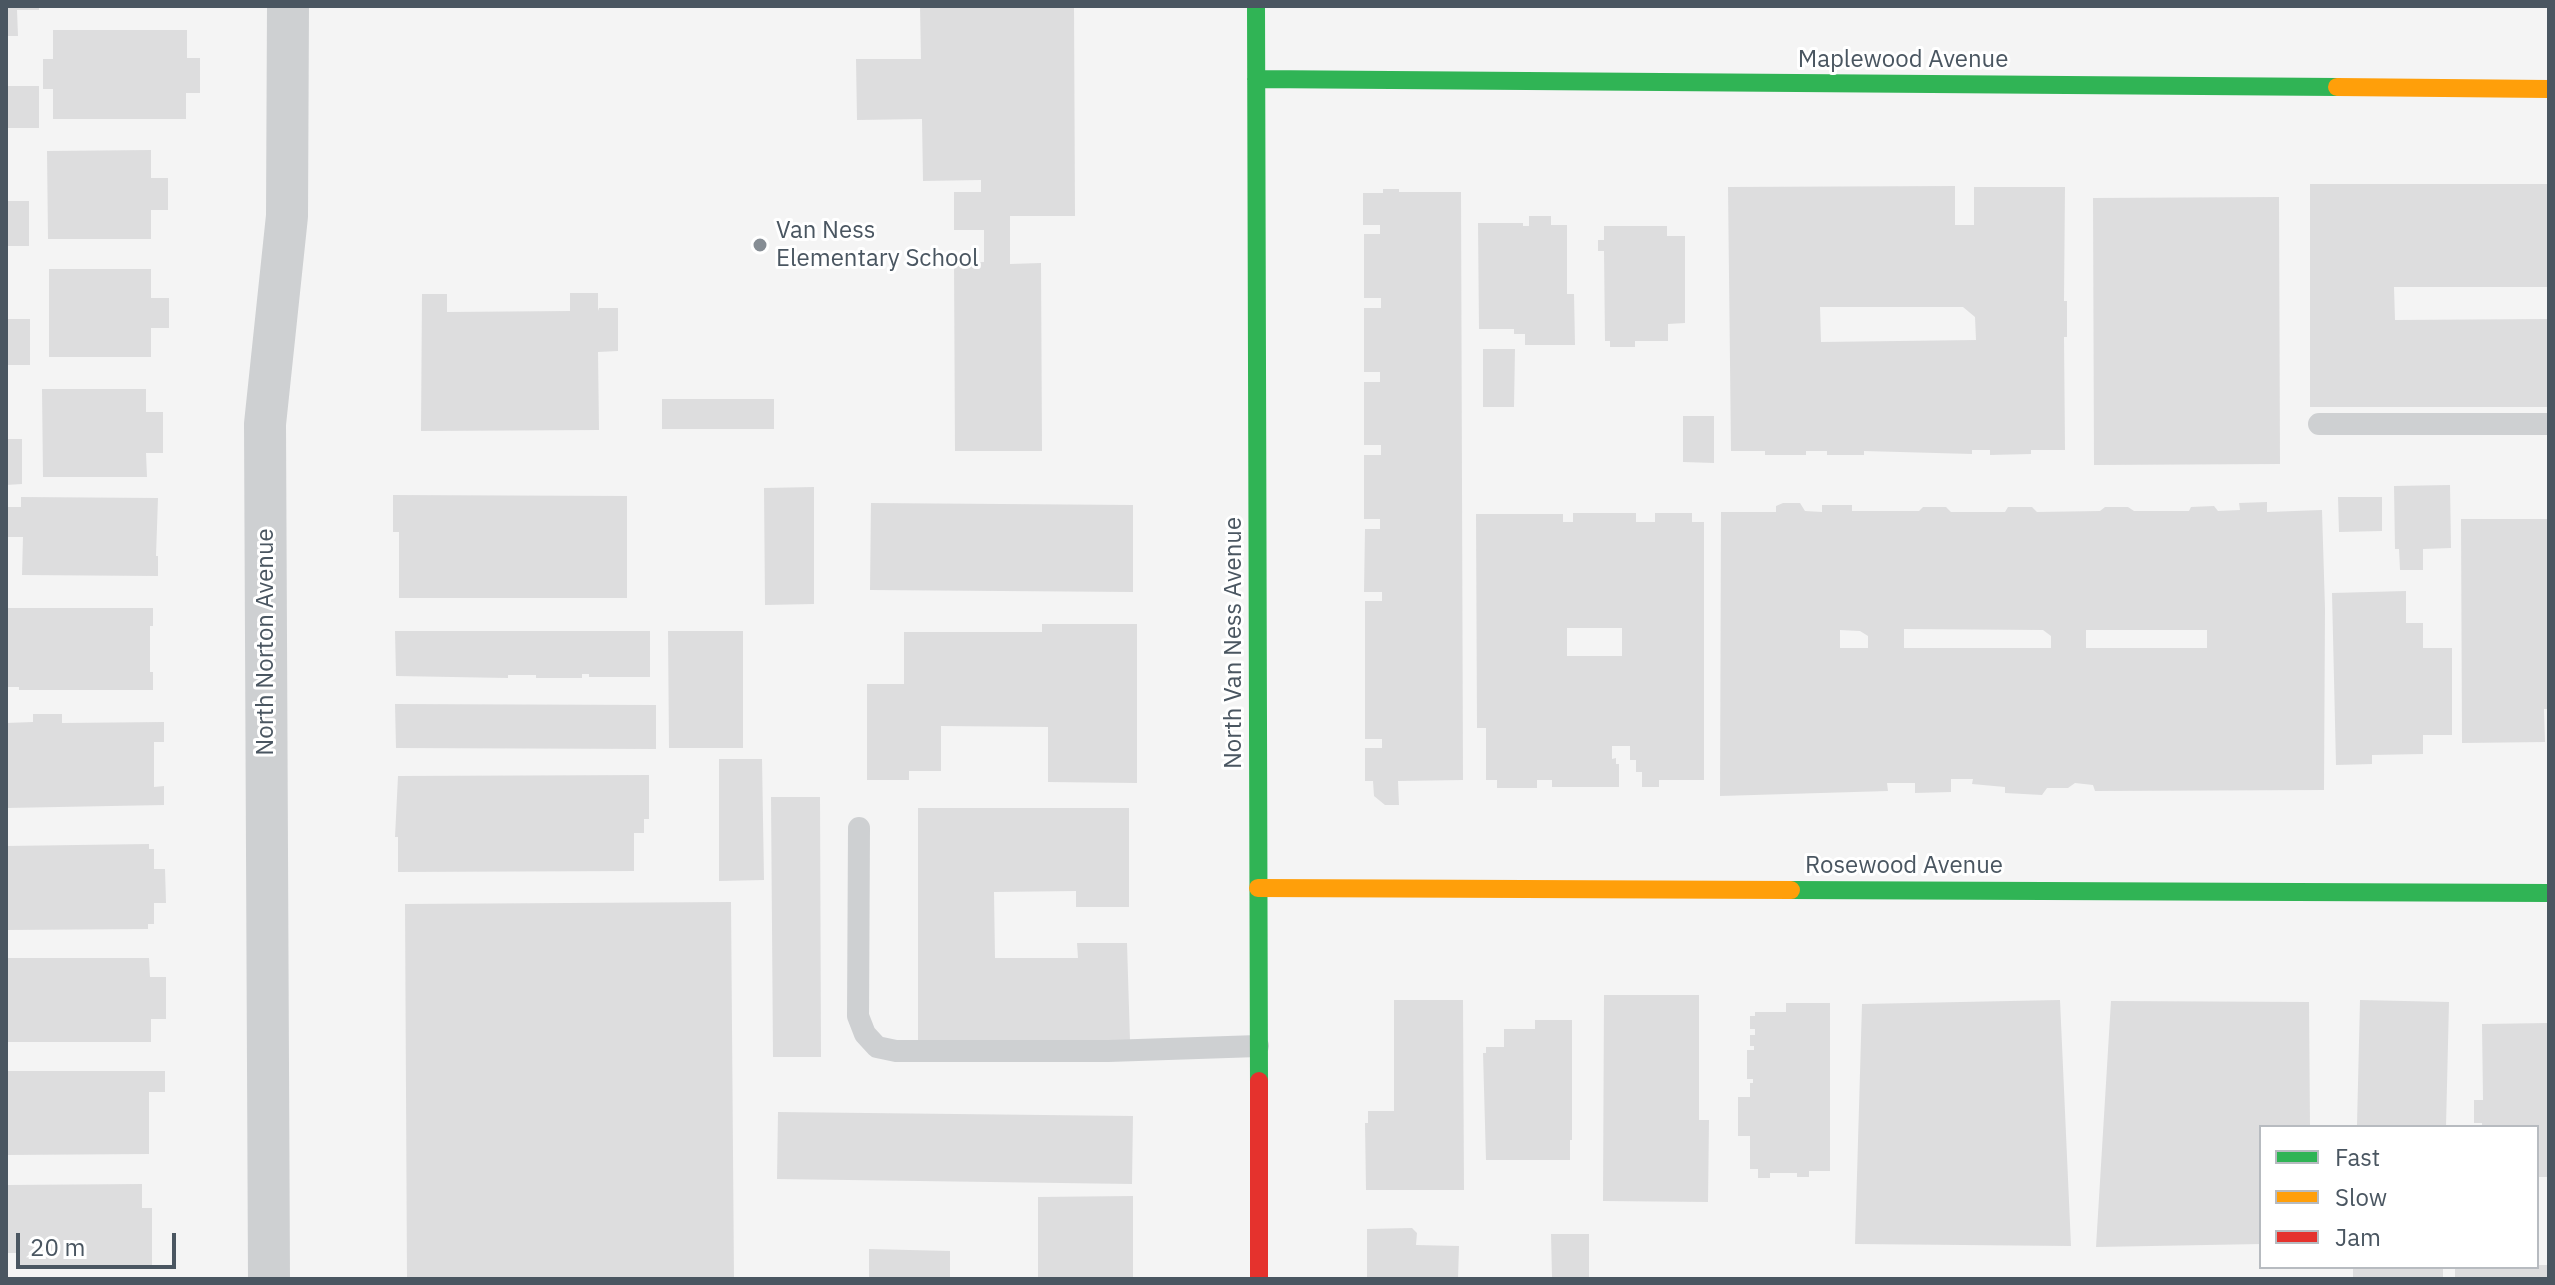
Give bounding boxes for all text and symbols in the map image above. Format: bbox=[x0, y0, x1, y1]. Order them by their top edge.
street label: Maplewood Avenue bbox=[1798, 46, 2008, 74]
place label: Van Ness Elementary School bbox=[776, 217, 978, 273]
marker: Van Ness Elementary School bbox=[751, 236, 769, 254]
street label: North Van Ness Avenue bbox=[1220, 517, 1248, 769]
street label: North Norton Avenue bbox=[252, 528, 280, 756]
street label: Rosewood Avenue bbox=[1805, 852, 2003, 880]
legend bbox=[2259, 1125, 2539, 1269]
text: Fast bbox=[2335, 1141, 2380, 1173]
text: Slow bbox=[2335, 1181, 2387, 1213]
scale bar bbox=[20, 1217, 180, 1267]
text: Jam bbox=[2335, 1221, 2381, 1253]
text: 20 m bbox=[30, 1231, 85, 1263]

